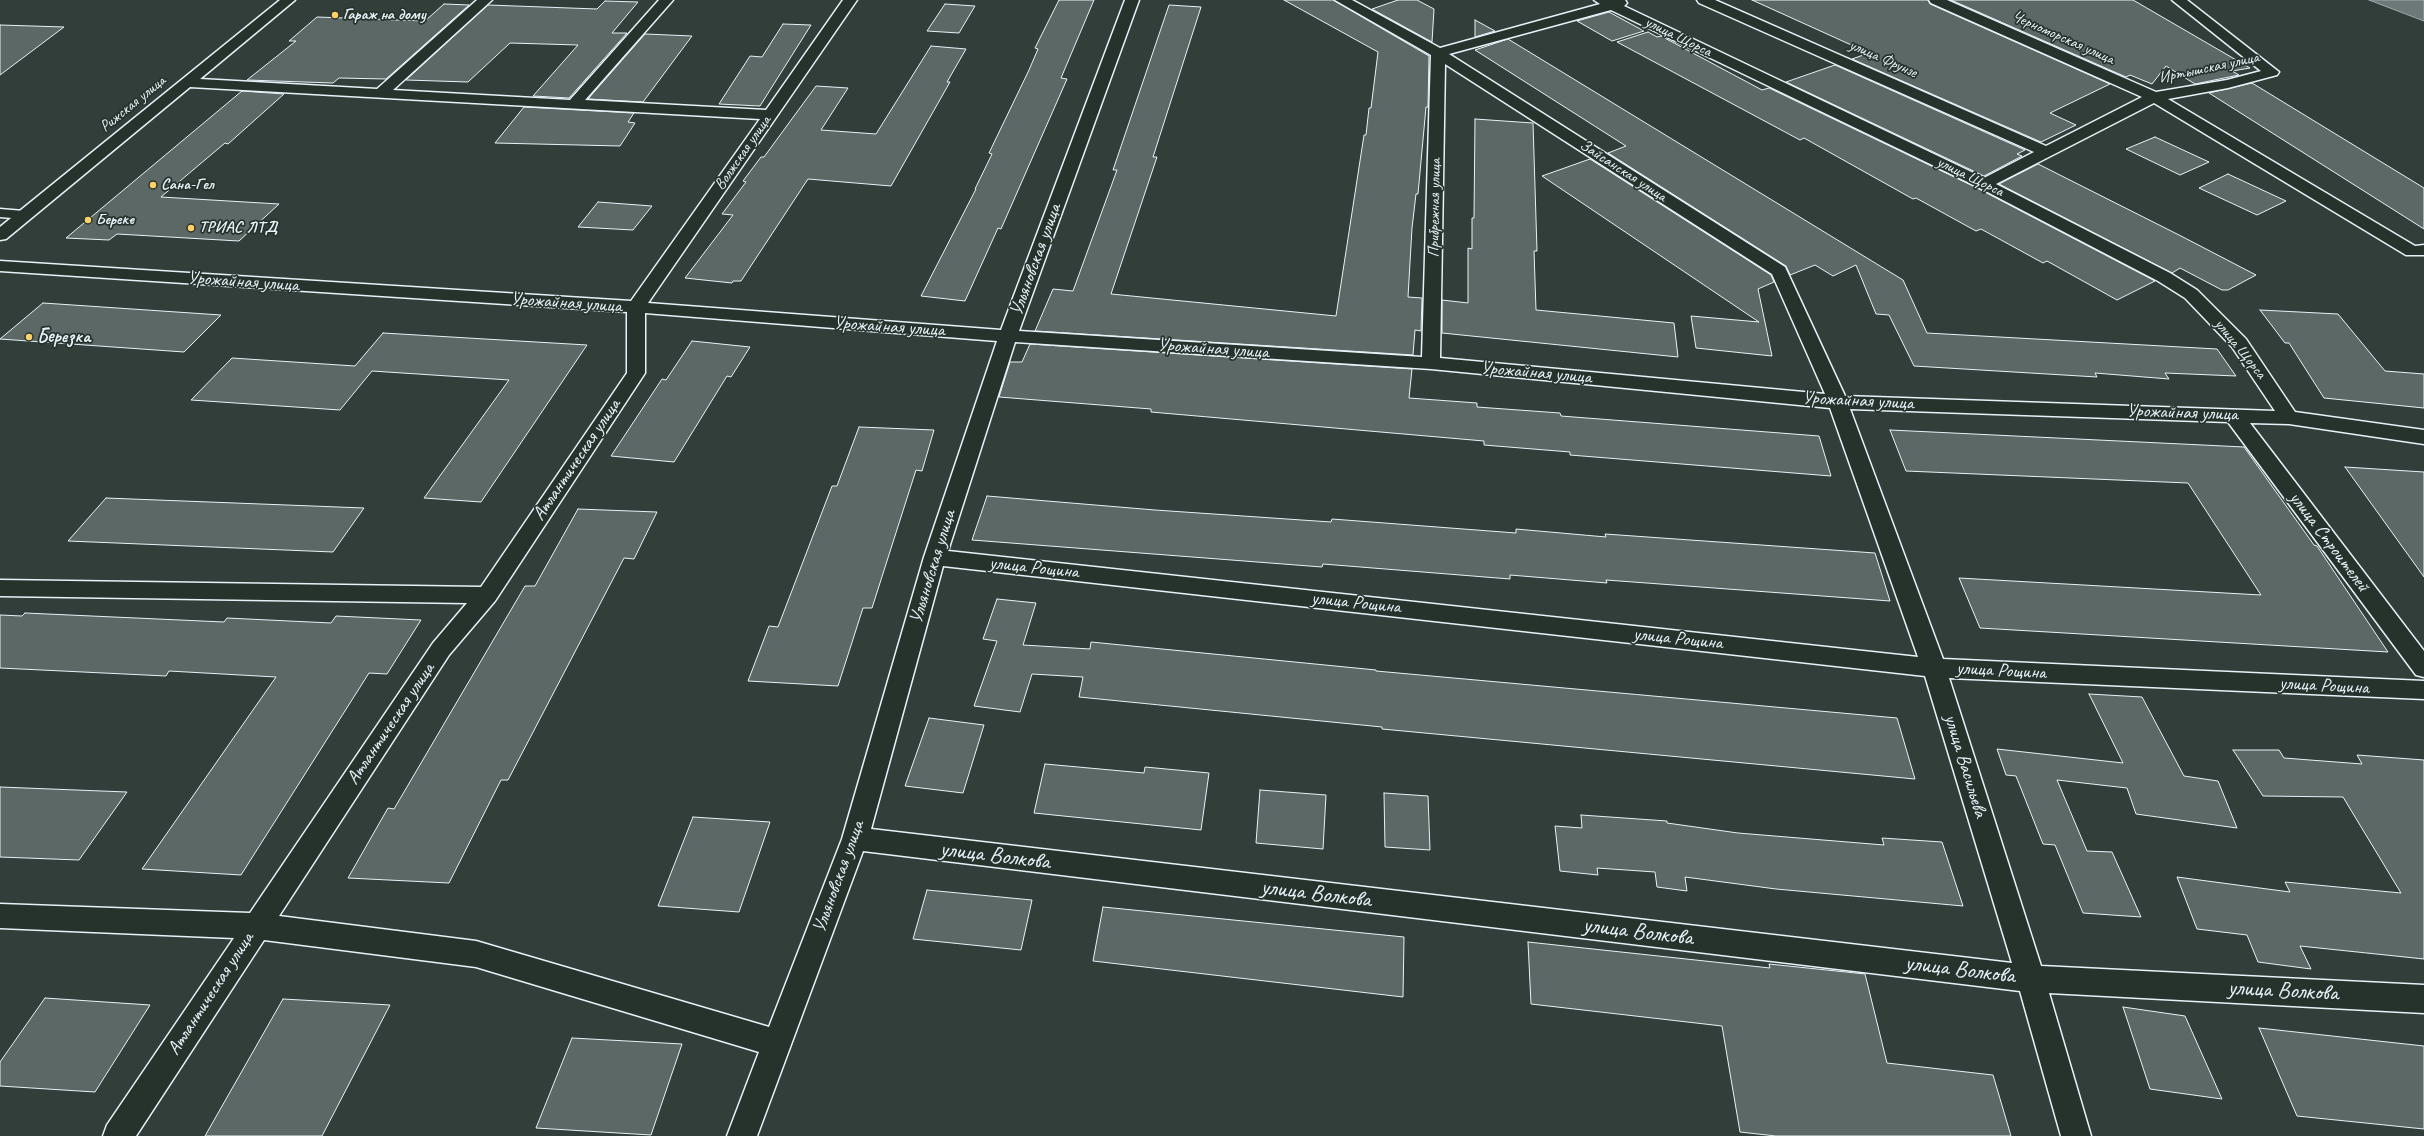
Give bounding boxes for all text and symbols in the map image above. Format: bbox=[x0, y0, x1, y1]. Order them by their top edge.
place label: Гараж на дому bbox=[343, 5, 426, 25]
street label: Черноморская улица bbox=[2009, 7, 2117, 69]
marker: Гараж на дому bbox=[330, 10, 340, 20]
street label: улица Щорса bbox=[1642, 13, 1714, 61]
street label: улица Фрунзе bbox=[1846, 36, 1920, 82]
street label: Иртышская улица bbox=[2157, 48, 2261, 88]
street label: Рижская улица bbox=[96, 72, 170, 136]
street label: Волжская улица bbox=[710, 112, 776, 194]
street label: Зайсанская улица bbox=[1576, 136, 1670, 206]
street label: улица Щорса bbox=[1934, 153, 2006, 201]
street label: Прибрежная улица bbox=[1425, 158, 1445, 258]
place label: Сана-Гел bbox=[161, 175, 214, 195]
marker: Сана-Гел bbox=[148, 180, 158, 190]
street label: Ульяновская улица bbox=[1005, 201, 1067, 319]
place label: Береке bbox=[96, 210, 134, 230]
marker: Береке bbox=[83, 215, 93, 225]
place label: ТРИАС ЛТД bbox=[199, 218, 277, 238]
marker: ТРИАС ЛТД bbox=[186, 223, 196, 233]
street label: Урожайная улица bbox=[187, 267, 299, 297]
street label: Урожайная улица bbox=[510, 288, 622, 318]
street label: Урожайная улица bbox=[833, 312, 945, 342]
street label: улица Щорса bbox=[2210, 315, 2270, 383]
place label: Березка bbox=[37, 326, 90, 348]
marker: Березка bbox=[24, 332, 34, 342]
street label: Урожайная улица bbox=[1157, 334, 1269, 364]
street label: Урожайная улица bbox=[1480, 357, 1592, 389]
street label: Урожайная улица bbox=[1802, 387, 1914, 415]
street label: Атлантическая улица bbox=[528, 395, 626, 525]
street label: Урожайная улица bbox=[2126, 400, 2238, 426]
street label: улица Строителей bbox=[2284, 487, 2374, 597]
street label: Ульяновская улица bbox=[905, 508, 961, 626]
street label: улица Рощина bbox=[988, 552, 1080, 584]
street label: улица Рощина bbox=[1310, 587, 1402, 619]
street label: улица Рощина bbox=[1632, 623, 1724, 655]
street label: улица Рощина bbox=[1956, 657, 2046, 685]
street label: Атлантическая улица bbox=[342, 659, 440, 789]
street label: улица Рощина bbox=[2279, 672, 2369, 700]
street label: улица Васильева bbox=[1939, 712, 1991, 820]
street label: Ульяновская улица bbox=[808, 818, 870, 936]
street label: улица Волкова bbox=[938, 836, 1052, 876]
street label: улица Волкова bbox=[1259, 874, 1373, 914]
street label: улица Волкова bbox=[1581, 912, 1695, 952]
street label: Атлантическая улица bbox=[163, 928, 259, 1060]
street label: улица Волкова bbox=[1903, 950, 2017, 990]
street label: улица Волкова bbox=[2227, 974, 2339, 1008]

